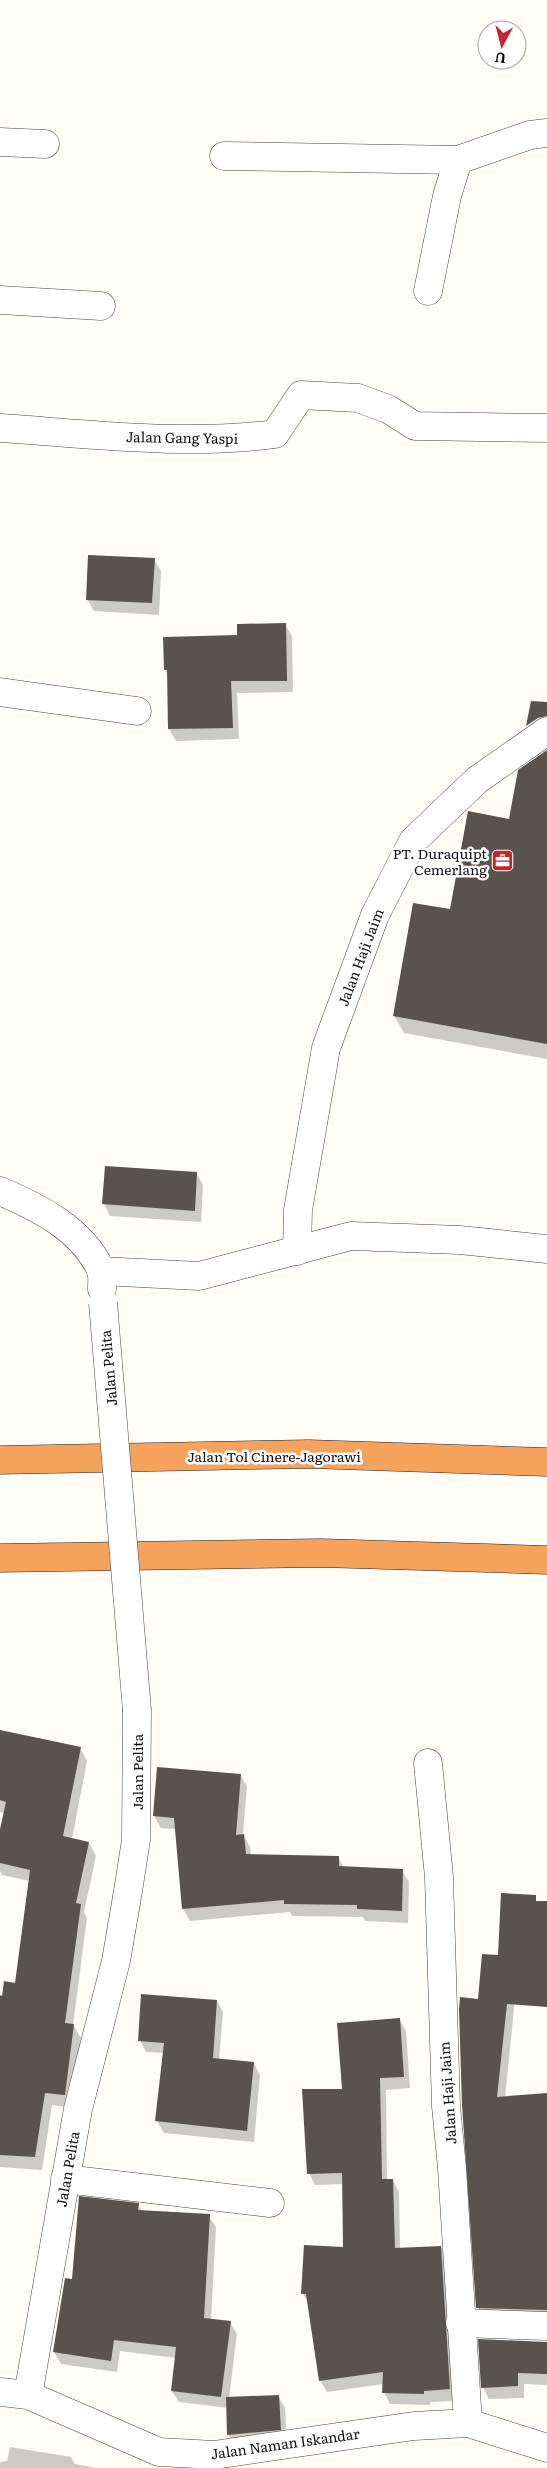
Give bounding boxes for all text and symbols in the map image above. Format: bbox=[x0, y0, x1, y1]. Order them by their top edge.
north arrow bbox=[477, 20, 527, 70]
text: U bbox=[494, 48, 507, 69]
street label: Jalan Gang Yaspi bbox=[126, 426, 239, 448]
place label: PT. Duraquipt Cemerlang bbox=[393, 843, 487, 879]
office icon: PT. Duraquipt Cemerlang bbox=[491, 849, 515, 873]
street label: Jalan Haji Jaim bbox=[332, 905, 388, 1009]
street label: Jalan Pelita bbox=[95, 1329, 121, 1407]
street label: Jalan Tol Cinere-Jagorawi bbox=[187, 1446, 361, 1466]
street label: Jalan Pelita bbox=[127, 1733, 147, 1810]
street label: Jalan Haji Jaim bbox=[433, 2041, 461, 2145]
street label: Jalan Pelita bbox=[51, 2129, 84, 2208]
street label: Jalan Naman Iskandar bbox=[209, 2423, 361, 2463]

